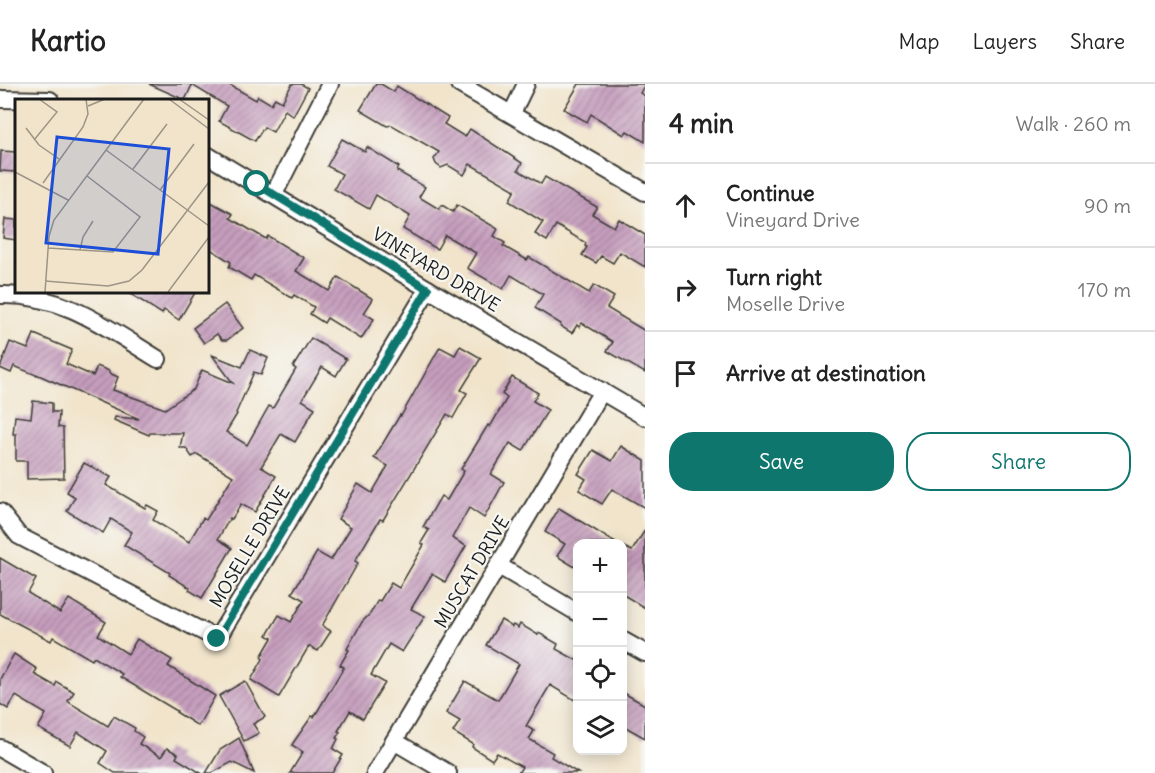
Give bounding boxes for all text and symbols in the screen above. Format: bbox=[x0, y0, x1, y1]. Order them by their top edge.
text: Kartio bbox=[30, 23, 106, 59]
text: Map bbox=[899, 28, 939, 55]
text: Layers bbox=[972, 28, 1037, 55]
text: Share bbox=[1070, 28, 1125, 55]
inset map bbox=[15, 99, 208, 292]
text: 4 min bbox=[669, 107, 734, 140]
text: Walk · 260 m bbox=[1015, 111, 1131, 136]
route start bbox=[243, 170, 269, 196]
text: Continue bbox=[726, 179, 815, 207]
icon: ahead bbox=[669, 189, 702, 222]
text: 90 m bbox=[1084, 193, 1131, 218]
text: Vineyard Drive bbox=[726, 207, 860, 232]
street label: VINEYARD DRIVE bbox=[368, 222, 504, 317]
text: Turn right bbox=[726, 263, 822, 291]
icon: right bbox=[669, 273, 702, 306]
text: 170 m bbox=[1078, 277, 1131, 302]
text: Moselle Drive bbox=[726, 291, 845, 316]
icon: arrive bbox=[669, 357, 702, 390]
text: Arrive at destination bbox=[726, 359, 926, 387]
button: Save bbox=[669, 432, 894, 491]
button: Share bbox=[906, 432, 1131, 491]
street label: MOSELLE DRIVE bbox=[204, 482, 295, 612]
street label: MUSCAT DRIVE bbox=[429, 511, 514, 632]
map controls bbox=[573, 539, 627, 755]
button: + bbox=[573, 539, 627, 593]
button: − bbox=[573, 593, 627, 647]
route end bbox=[203, 625, 229, 651]
button: locate bbox=[573, 647, 627, 701]
button: layers bbox=[573, 701, 627, 755]

